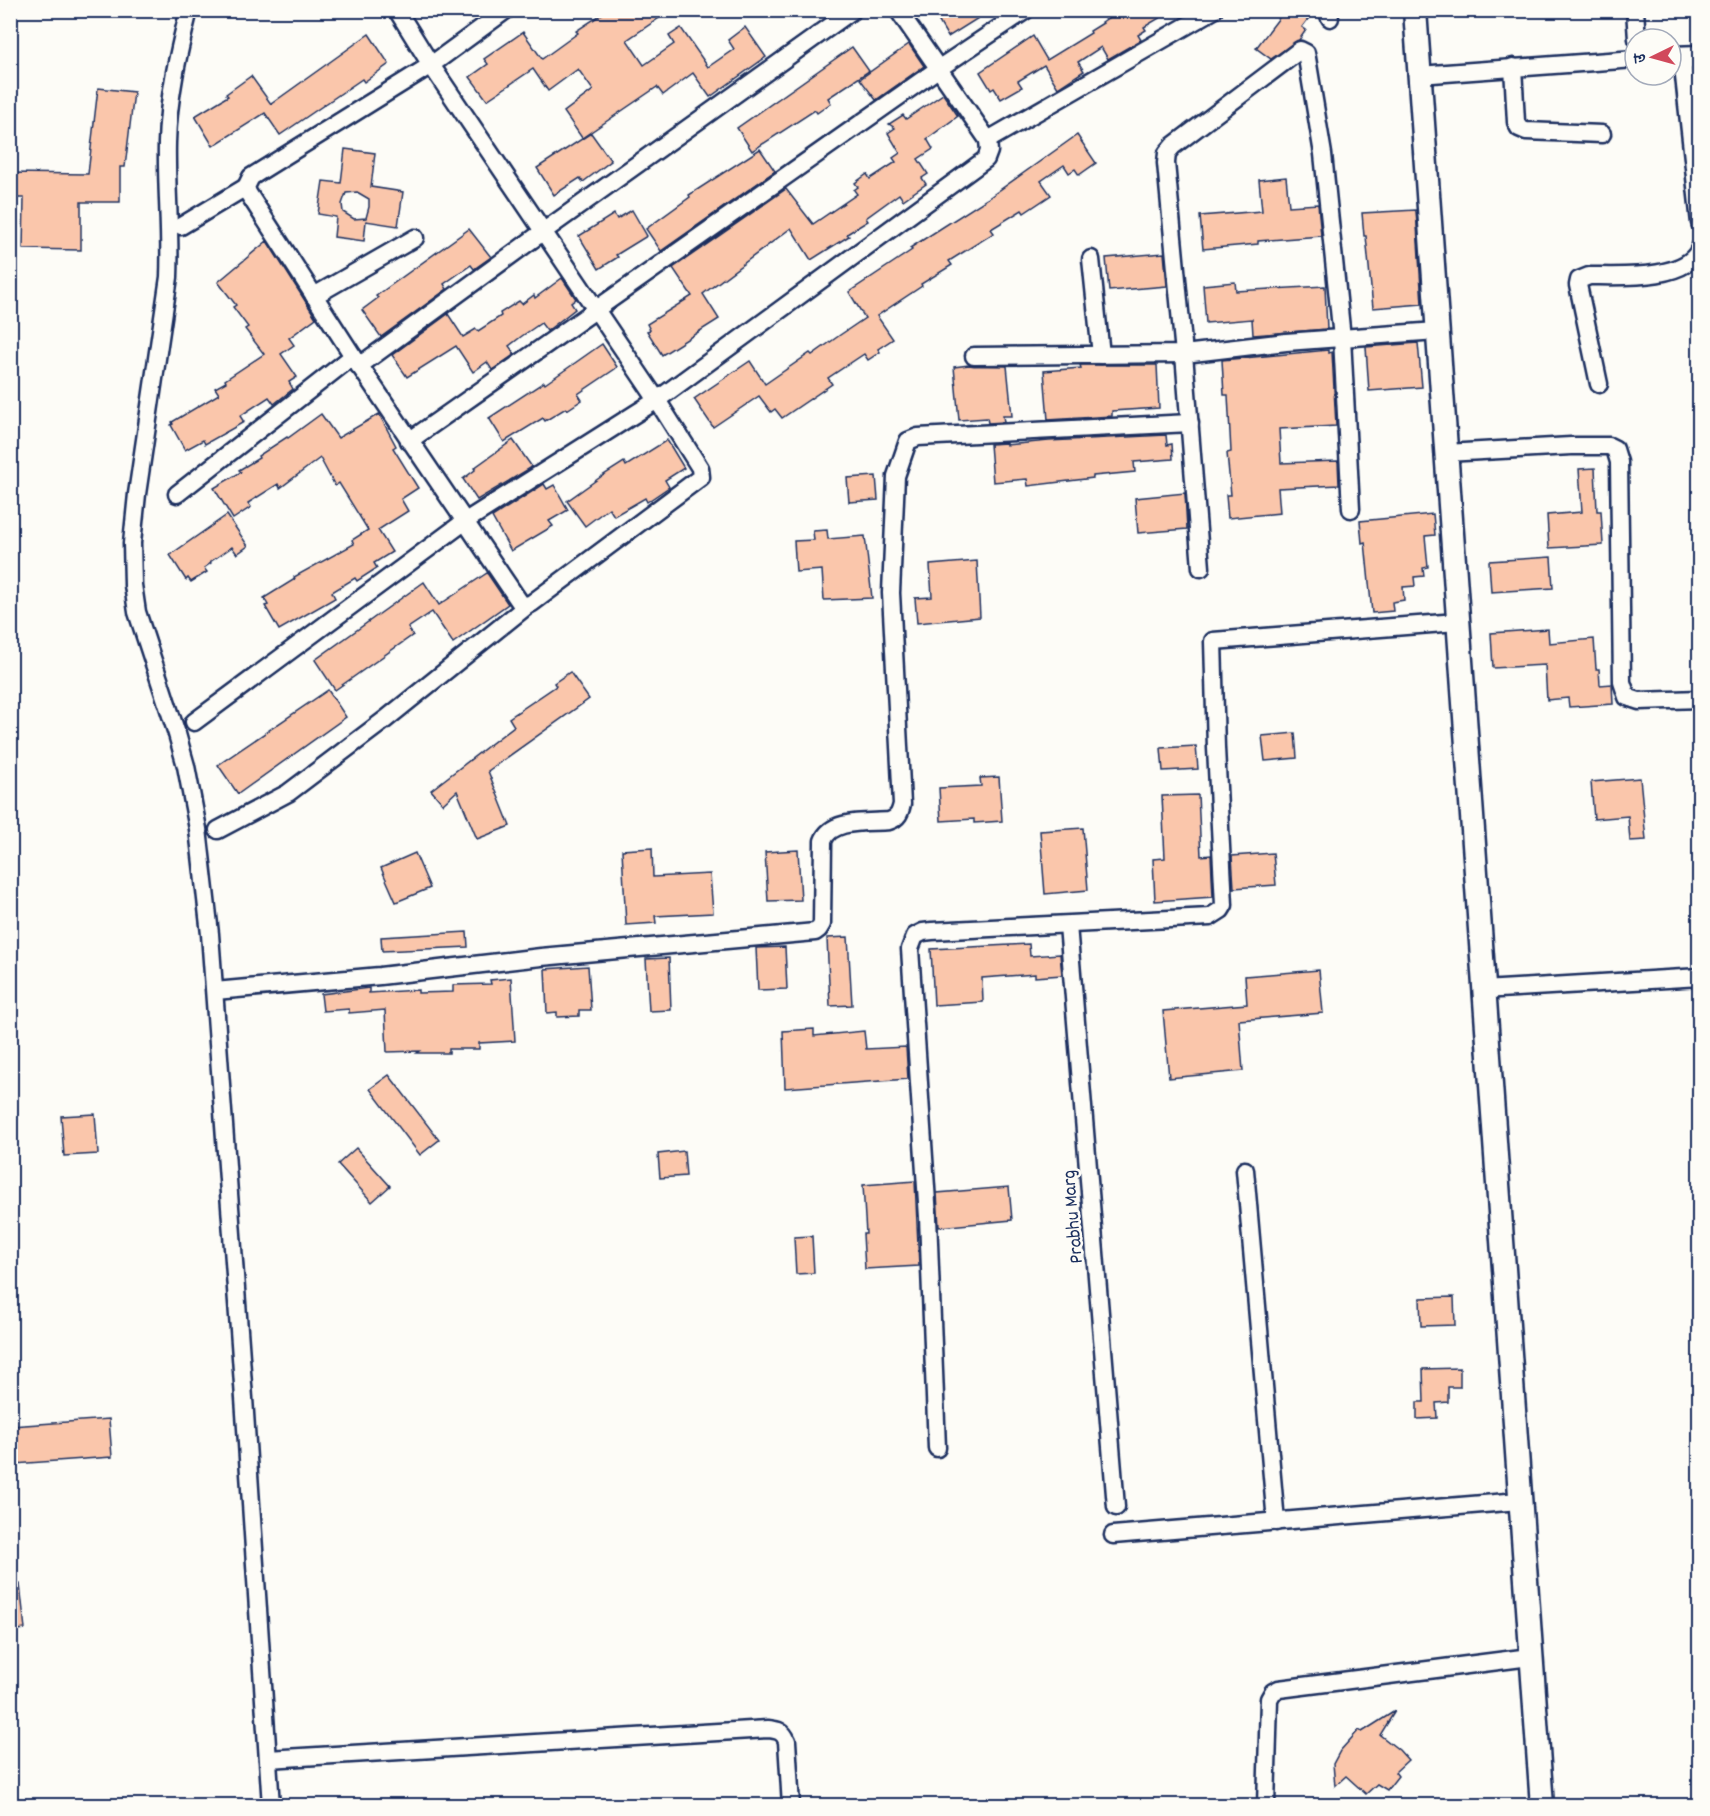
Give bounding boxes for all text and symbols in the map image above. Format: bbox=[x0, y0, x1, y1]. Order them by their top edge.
north arrow bbox=[1623, 27, 1683, 87]
text: उ bbox=[1629, 52, 1652, 65]
street label: Prabhu Marg bbox=[1056, 1169, 1092, 1265]

